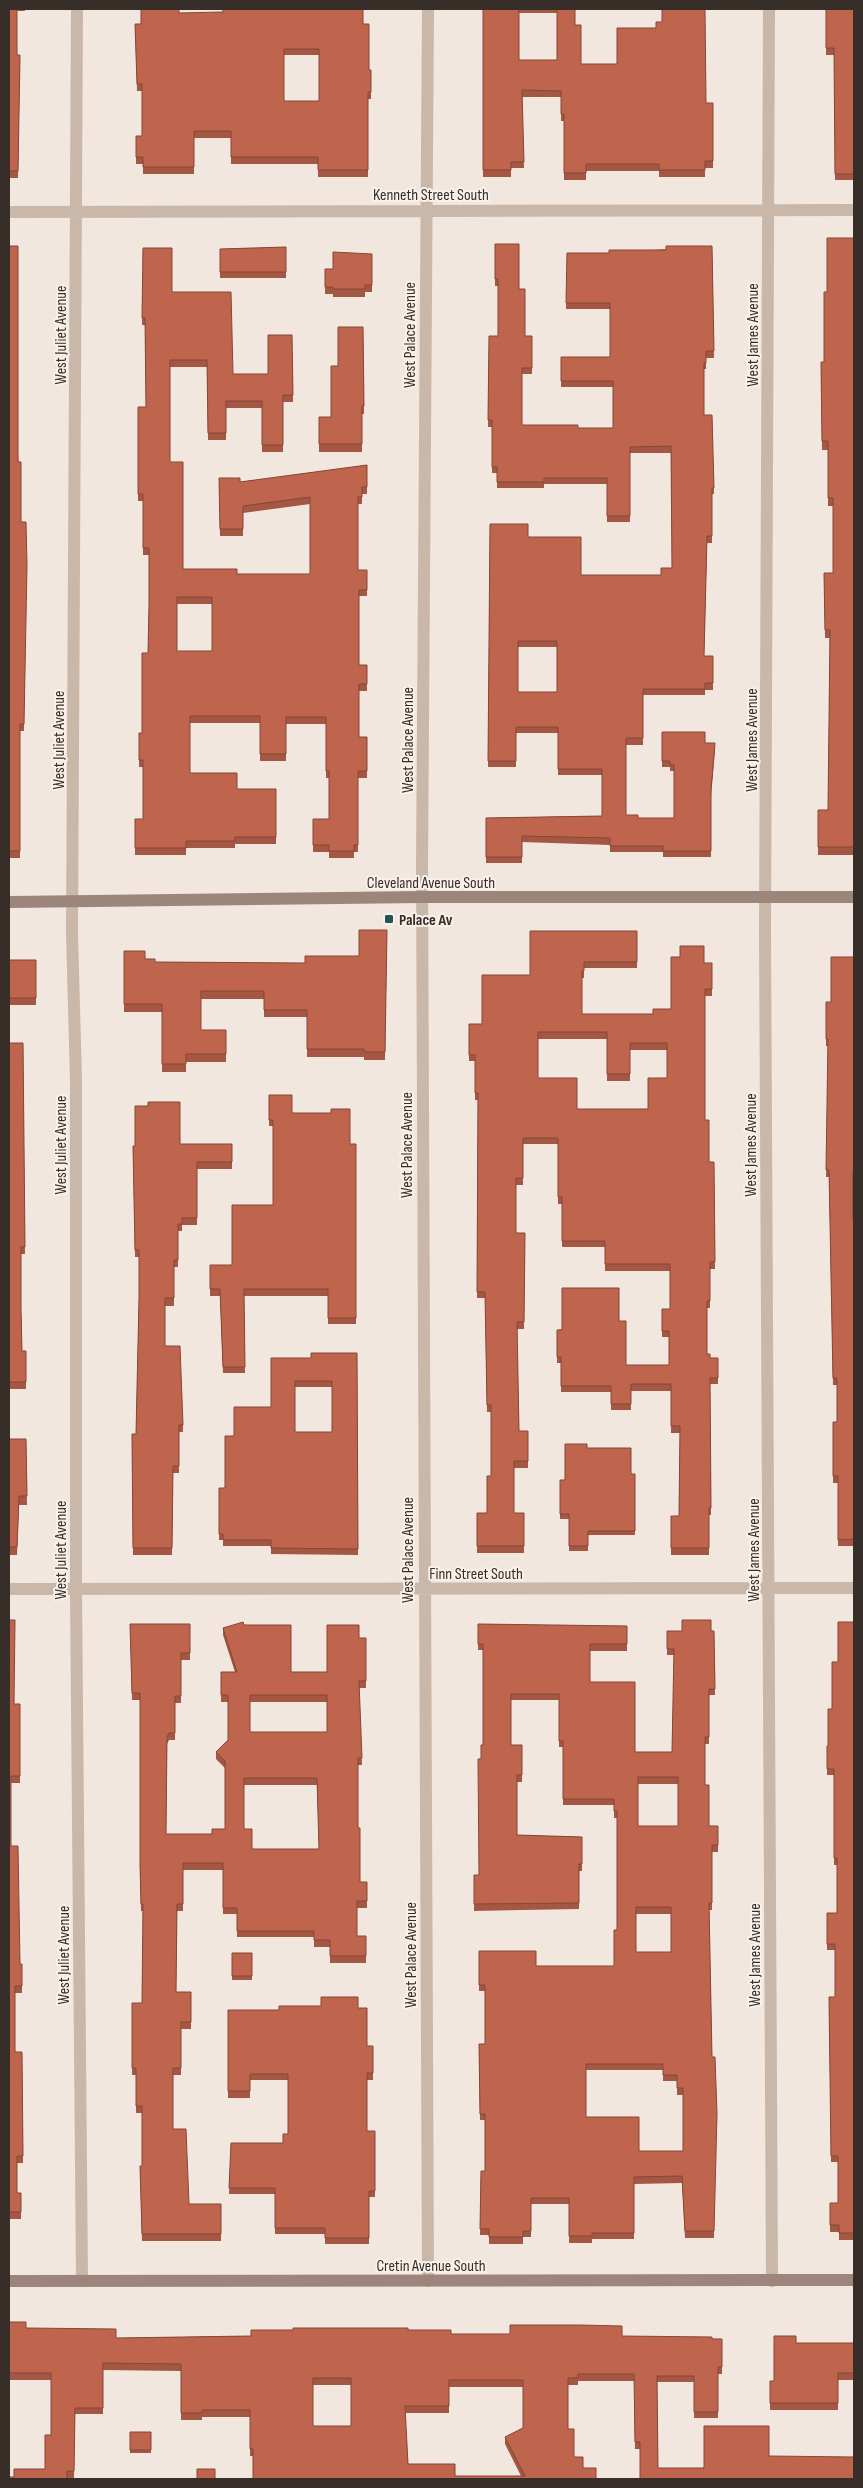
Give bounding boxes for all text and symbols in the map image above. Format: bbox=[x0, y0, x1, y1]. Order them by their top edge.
street label: Kenneth Street South bbox=[373, 186, 489, 205]
street label: West Palace Avenue bbox=[401, 282, 420, 388]
street label: West James Avenue bbox=[744, 283, 763, 387]
street label: West Juliet Avenue bbox=[52, 286, 71, 384]
street label: West Palace Avenue bbox=[399, 687, 418, 793]
street label: West James Avenue bbox=[743, 688, 762, 792]
street label: West Juliet Avenue bbox=[50, 691, 69, 789]
street label: Cleveland Avenue South bbox=[367, 874, 495, 893]
place label: Palace Av bbox=[399, 911, 453, 930]
marker: Palace Av bbox=[383, 913, 395, 925]
street label: West Palace Avenue bbox=[398, 1092, 417, 1198]
street label: West James Avenue bbox=[742, 1093, 761, 1197]
street label: West Juliet Avenue bbox=[52, 1096, 71, 1194]
street label: West Palace Avenue bbox=[399, 1497, 418, 1603]
street label: West James Avenue bbox=[745, 1498, 764, 1602]
street label: West Juliet Avenue bbox=[52, 1501, 71, 1599]
street label: Finn Street South bbox=[429, 1565, 523, 1584]
street label: West Palace Avenue bbox=[402, 1902, 421, 2008]
street label: West James Avenue bbox=[746, 1903, 765, 2007]
street label: West Juliet Avenue bbox=[55, 1906, 74, 2004]
street label: Cretin Avenue South bbox=[376, 2257, 486, 2276]

